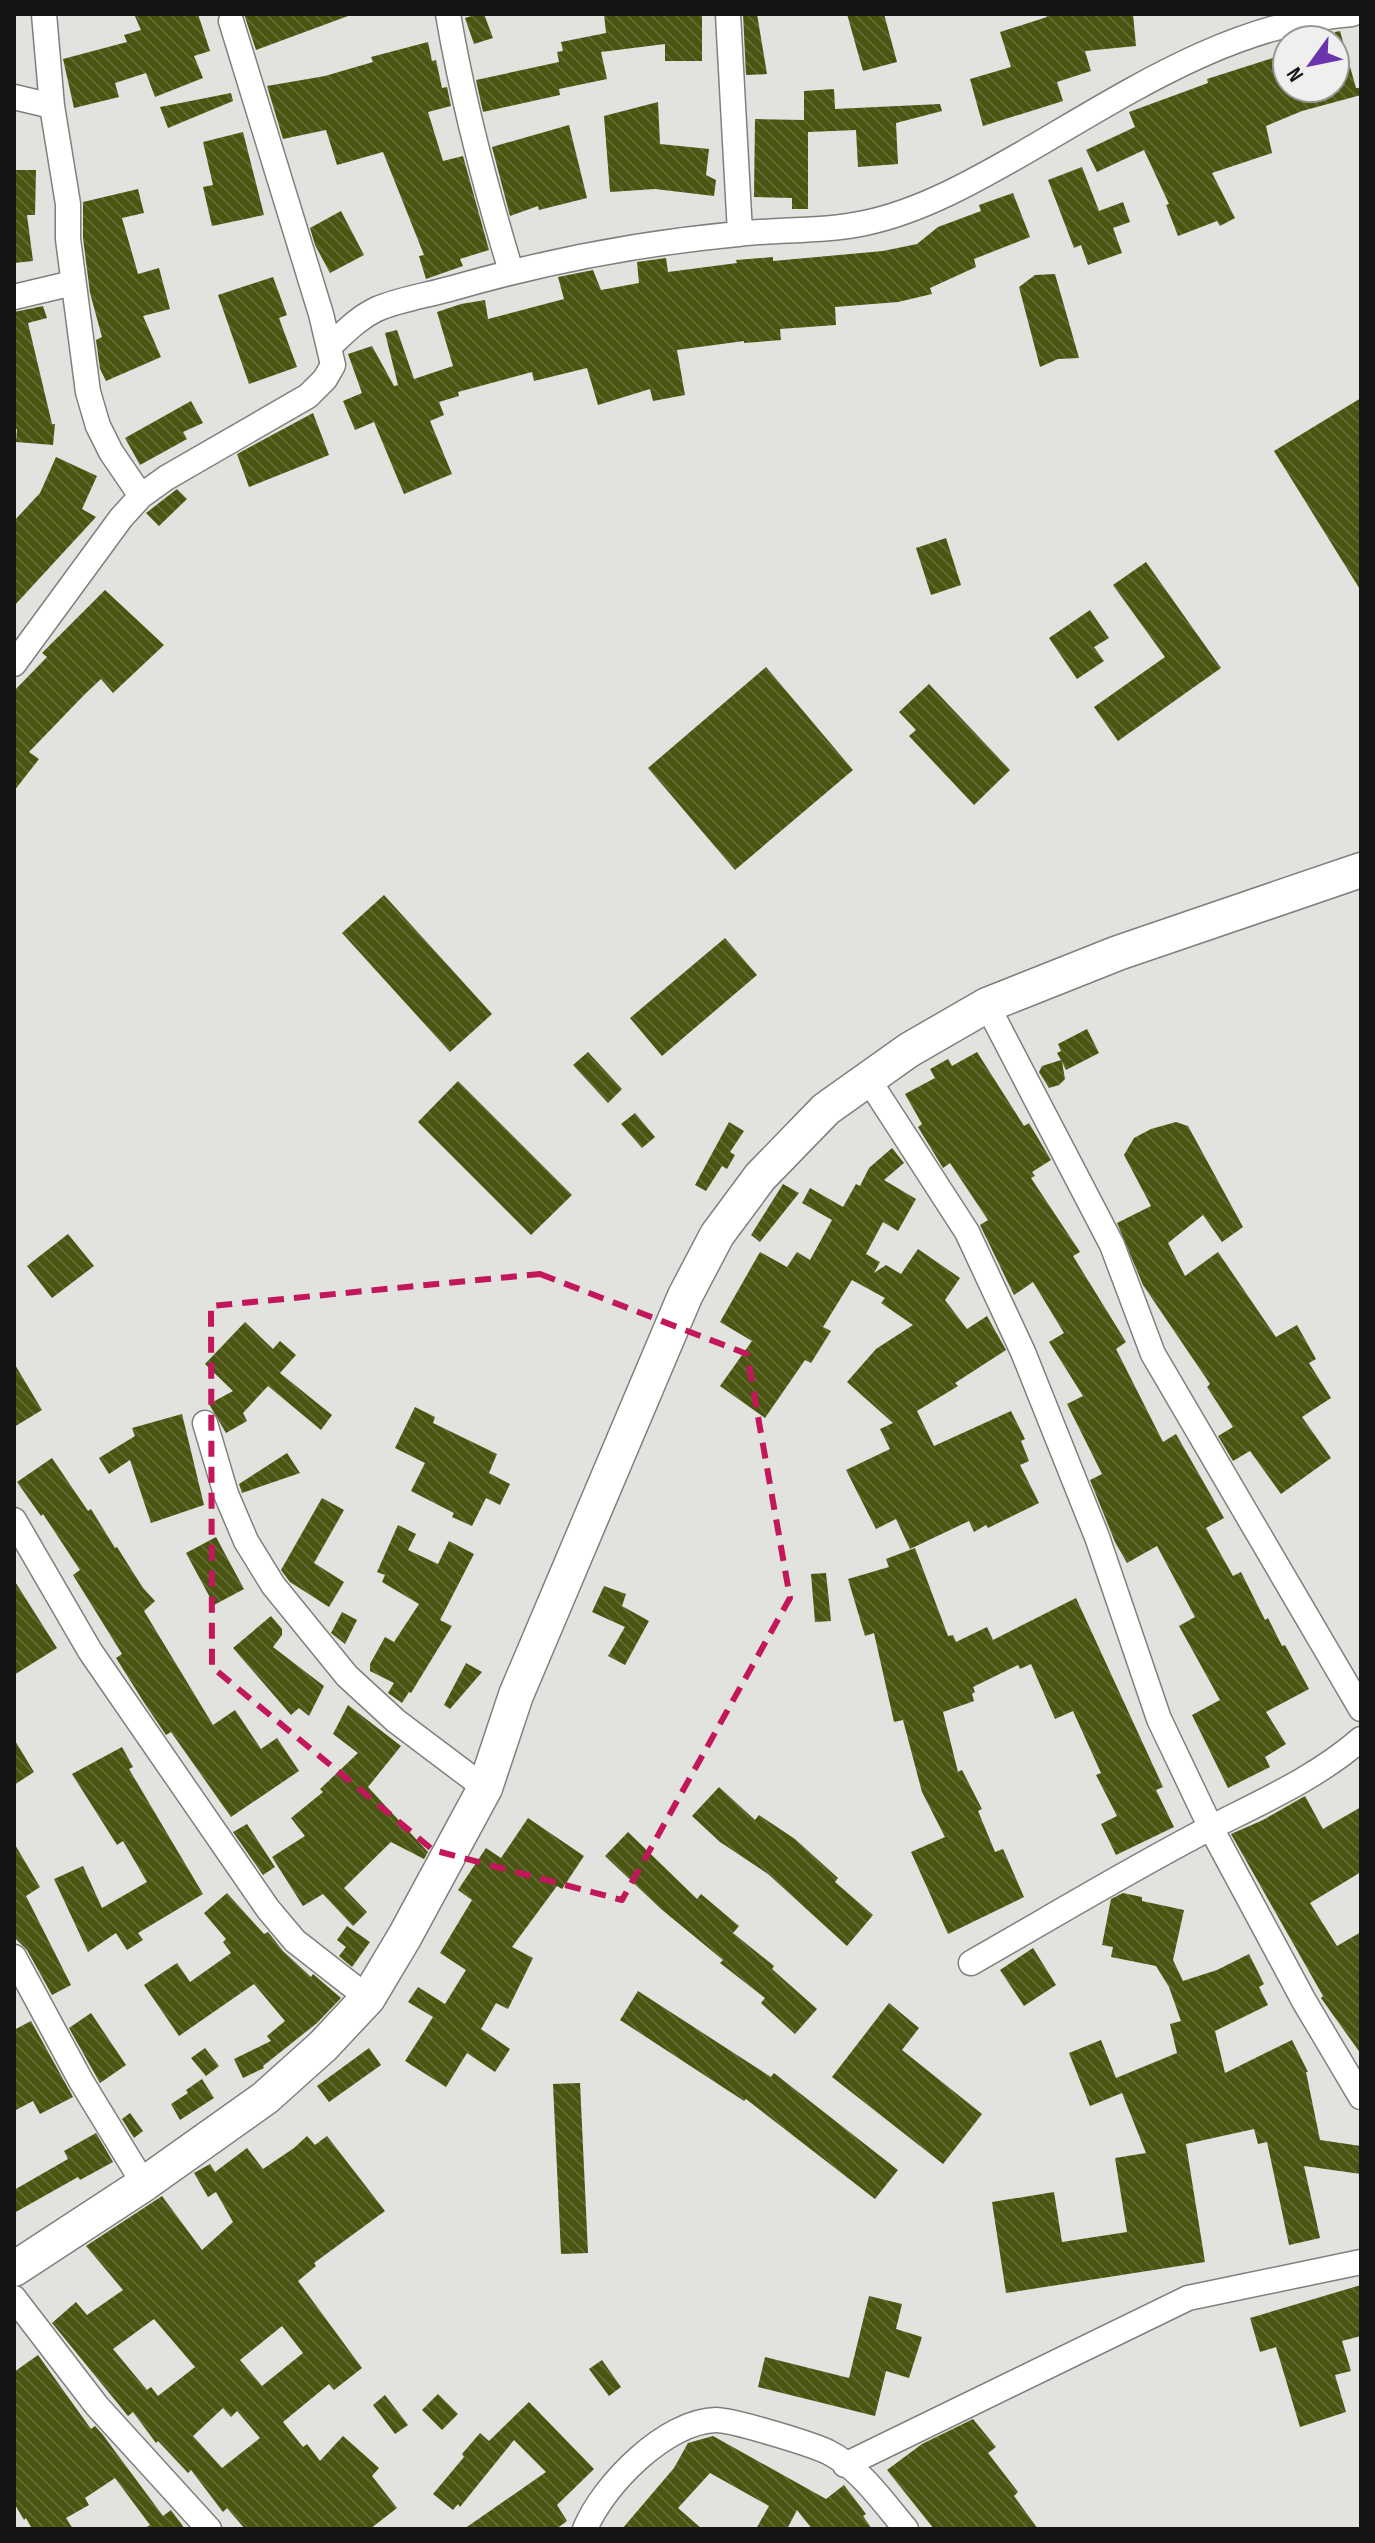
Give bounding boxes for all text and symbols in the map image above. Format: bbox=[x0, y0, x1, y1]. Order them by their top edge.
north arrow bbox=[1271, 24, 1351, 104]
text: N bbox=[1281, 62, 1310, 86]

